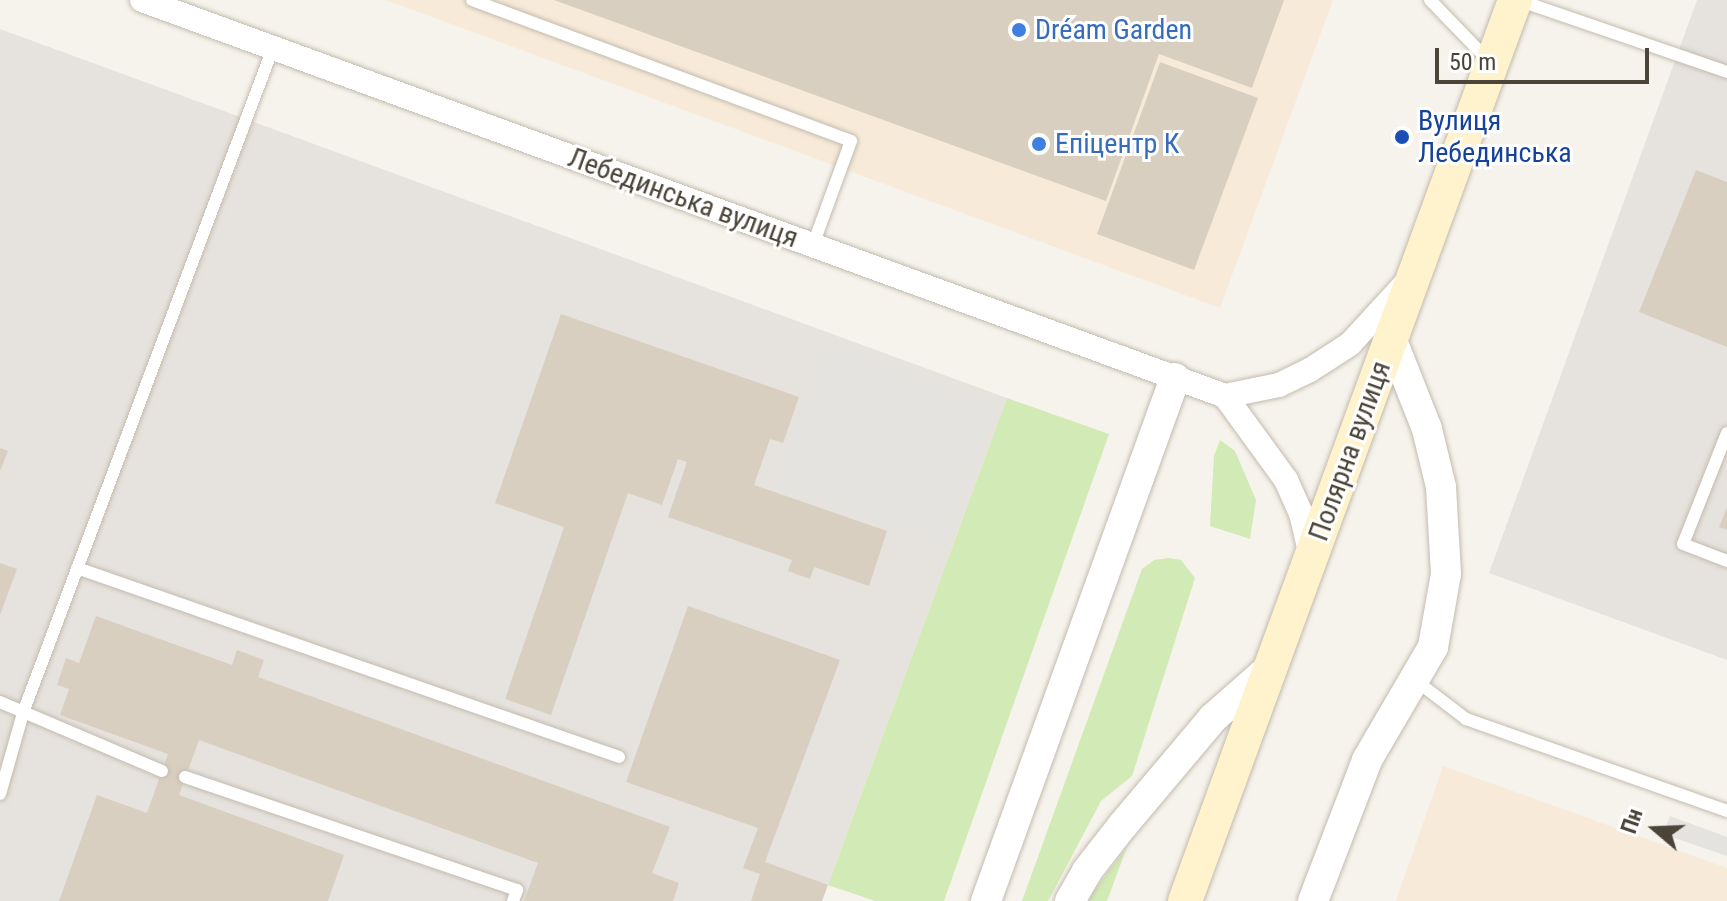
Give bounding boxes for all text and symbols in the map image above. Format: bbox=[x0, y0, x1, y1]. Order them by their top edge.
place label: Dréam Garden bbox=[1035, 13, 1192, 47]
marker: Dréam Garden bbox=[1010, 21, 1028, 39]
scale bar bbox=[1439, 32, 1653, 82]
text: 50 m bbox=[1449, 48, 1496, 76]
place label: Вулиця Лебединська bbox=[1418, 104, 1572, 170]
place label: Епіцентр К bbox=[1055, 127, 1179, 161]
marker: Вулиця Лебединська bbox=[1393, 128, 1411, 146]
marker: Епіцентр К bbox=[1030, 135, 1048, 153]
street label: Лебединська вулиця bbox=[563, 141, 803, 255]
street label: Полярна вулиця bbox=[1302, 357, 1398, 545]
north arrow bbox=[1615, 789, 1695, 869]
text: Пн bbox=[1616, 805, 1648, 837]

